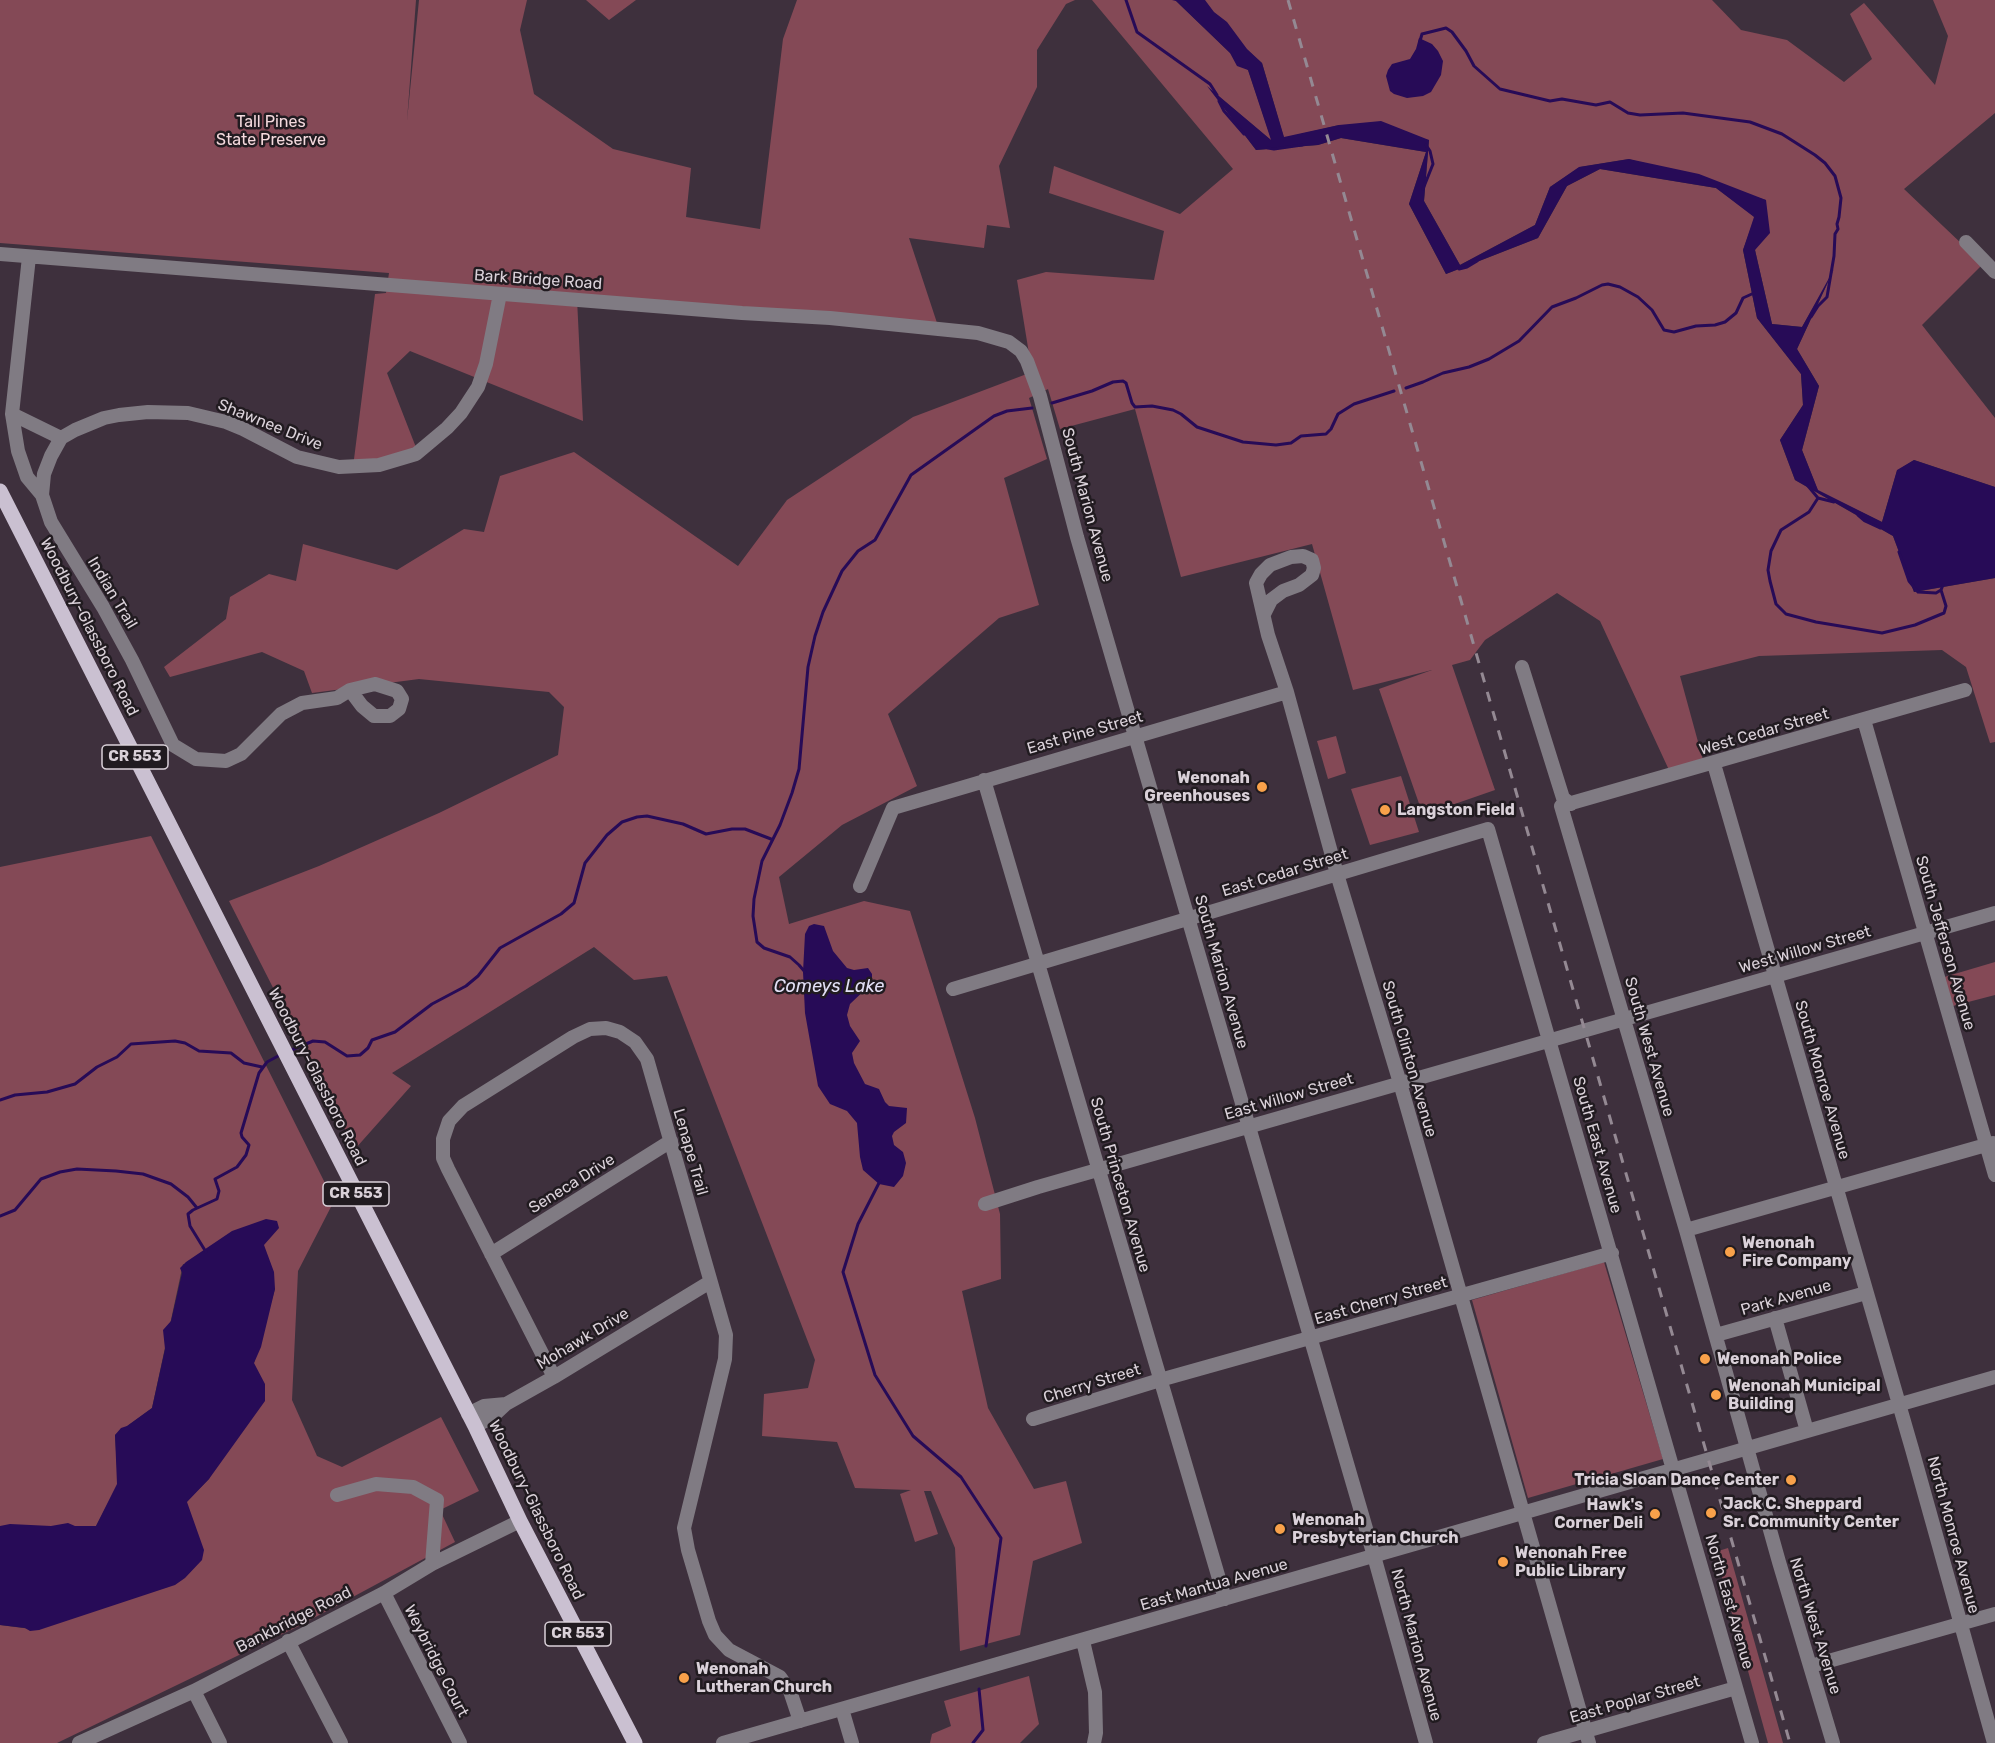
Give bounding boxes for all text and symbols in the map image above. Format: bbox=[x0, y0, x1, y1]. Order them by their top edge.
park label: Tall Pines State Preserve bbox=[216, 112, 326, 150]
street label: Bark Bridge Road bbox=[473, 266, 603, 294]
street label: Shawnee Drive bbox=[215, 395, 325, 455]
street label: South Marion Avenue bbox=[1057, 426, 1117, 584]
street label: Woodbury-Glassboro Road bbox=[36, 535, 142, 719]
street label: Indian Trail bbox=[83, 554, 141, 632]
street label: West Cedar Street bbox=[1697, 704, 1831, 760]
street label: East Pine Street bbox=[1025, 707, 1145, 759]
road number: CR 553 bbox=[102, 745, 168, 769]
place label: Wenonah Greenhouses bbox=[1144, 768, 1250, 806]
marker: Wenonah Greenhouses bbox=[1255, 780, 1269, 794]
place label: Langston Field bbox=[1397, 800, 1515, 820]
marker: Langston Field bbox=[1378, 803, 1392, 817]
street label: East Cedar Street bbox=[1220, 845, 1350, 901]
street label: South Jefferson Avenue bbox=[1911, 854, 1979, 1032]
street label: South Marion Avenue bbox=[1190, 893, 1252, 1051]
street label: West Willow Street bbox=[1737, 922, 1873, 978]
street label: South West Avenue bbox=[1620, 975, 1678, 1119]
water label: Comeys Lake bbox=[774, 976, 884, 998]
street label: South Clinton Avenue bbox=[1377, 979, 1441, 1139]
street label: Woodbury-Glassboro Road bbox=[264, 985, 370, 1169]
street label: South Monroe Avenue bbox=[1790, 998, 1854, 1162]
street label: East Willow Street bbox=[1222, 1069, 1356, 1125]
street label: South East Avenue bbox=[1568, 1074, 1626, 1216]
street label: South Princeton Avenue bbox=[1086, 1095, 1154, 1275]
street label: Lenape Trail bbox=[668, 1106, 712, 1198]
street label: Seneca Drive bbox=[526, 1150, 618, 1218]
road number: CR 553 bbox=[323, 1182, 389, 1206]
place label: Wenonah Fire Company bbox=[1742, 1233, 1851, 1271]
marker: Wenonah Fire Company bbox=[1723, 1245, 1737, 1259]
street label: East Cherry Street bbox=[1312, 1273, 1450, 1329]
street label: Park Avenue bbox=[1739, 1276, 1833, 1320]
street label: Mohawk Drive bbox=[534, 1304, 632, 1374]
place label: Wenonah Police bbox=[1717, 1349, 1842, 1369]
marker: Wenonah Police bbox=[1698, 1352, 1712, 1366]
street label: Cherry Street bbox=[1041, 1360, 1143, 1408]
place label: Wenonah Municipal Building bbox=[1728, 1376, 1881, 1414]
marker: Wenonah Municipal Building bbox=[1709, 1388, 1723, 1402]
street label: Woodbury-Glassboro Road bbox=[484, 1417, 588, 1603]
street label: North Monroe Avenue bbox=[1923, 1454, 1983, 1616]
place label: Tricia Sloan Dance Center bbox=[1574, 1470, 1779, 1490]
marker: Tricia Sloan Dance Center bbox=[1784, 1473, 1798, 1487]
place label: Jack C. Sheppard Sr. Community Center bbox=[1723, 1494, 1899, 1532]
place label: Hawk's Corner Deli bbox=[1554, 1495, 1643, 1533]
marker: Jack C. Sheppard Sr. Community Center bbox=[1704, 1506, 1718, 1520]
marker: Hawk's Corner Deli bbox=[1648, 1507, 1662, 1521]
place label: Wenonah Presbyterian Church bbox=[1292, 1510, 1459, 1548]
marker: Wenonah Presbyterian Church bbox=[1273, 1522, 1287, 1536]
street label: North East Avenue bbox=[1701, 1532, 1757, 1672]
place label: Wenonah Free Public Library bbox=[1515, 1543, 1627, 1581]
street label: East Mantua Avenue bbox=[1138, 1555, 1290, 1615]
marker: Wenonah Free Public Library bbox=[1496, 1555, 1510, 1569]
street label: North West Avenue bbox=[1785, 1555, 1845, 1697]
street label: North Marion Avenue bbox=[1386, 1567, 1446, 1723]
street label: Bankbridge Road bbox=[233, 1583, 355, 1657]
street label: Weybridge Court bbox=[399, 1602, 473, 1720]
road number: CR 553 bbox=[545, 1622, 611, 1646]
place label: Wenonah Lutheran Church bbox=[696, 1659, 832, 1697]
marker: Wenonah Lutheran Church bbox=[677, 1671, 691, 1685]
street label: East Poplar Street bbox=[1568, 1672, 1702, 1728]

